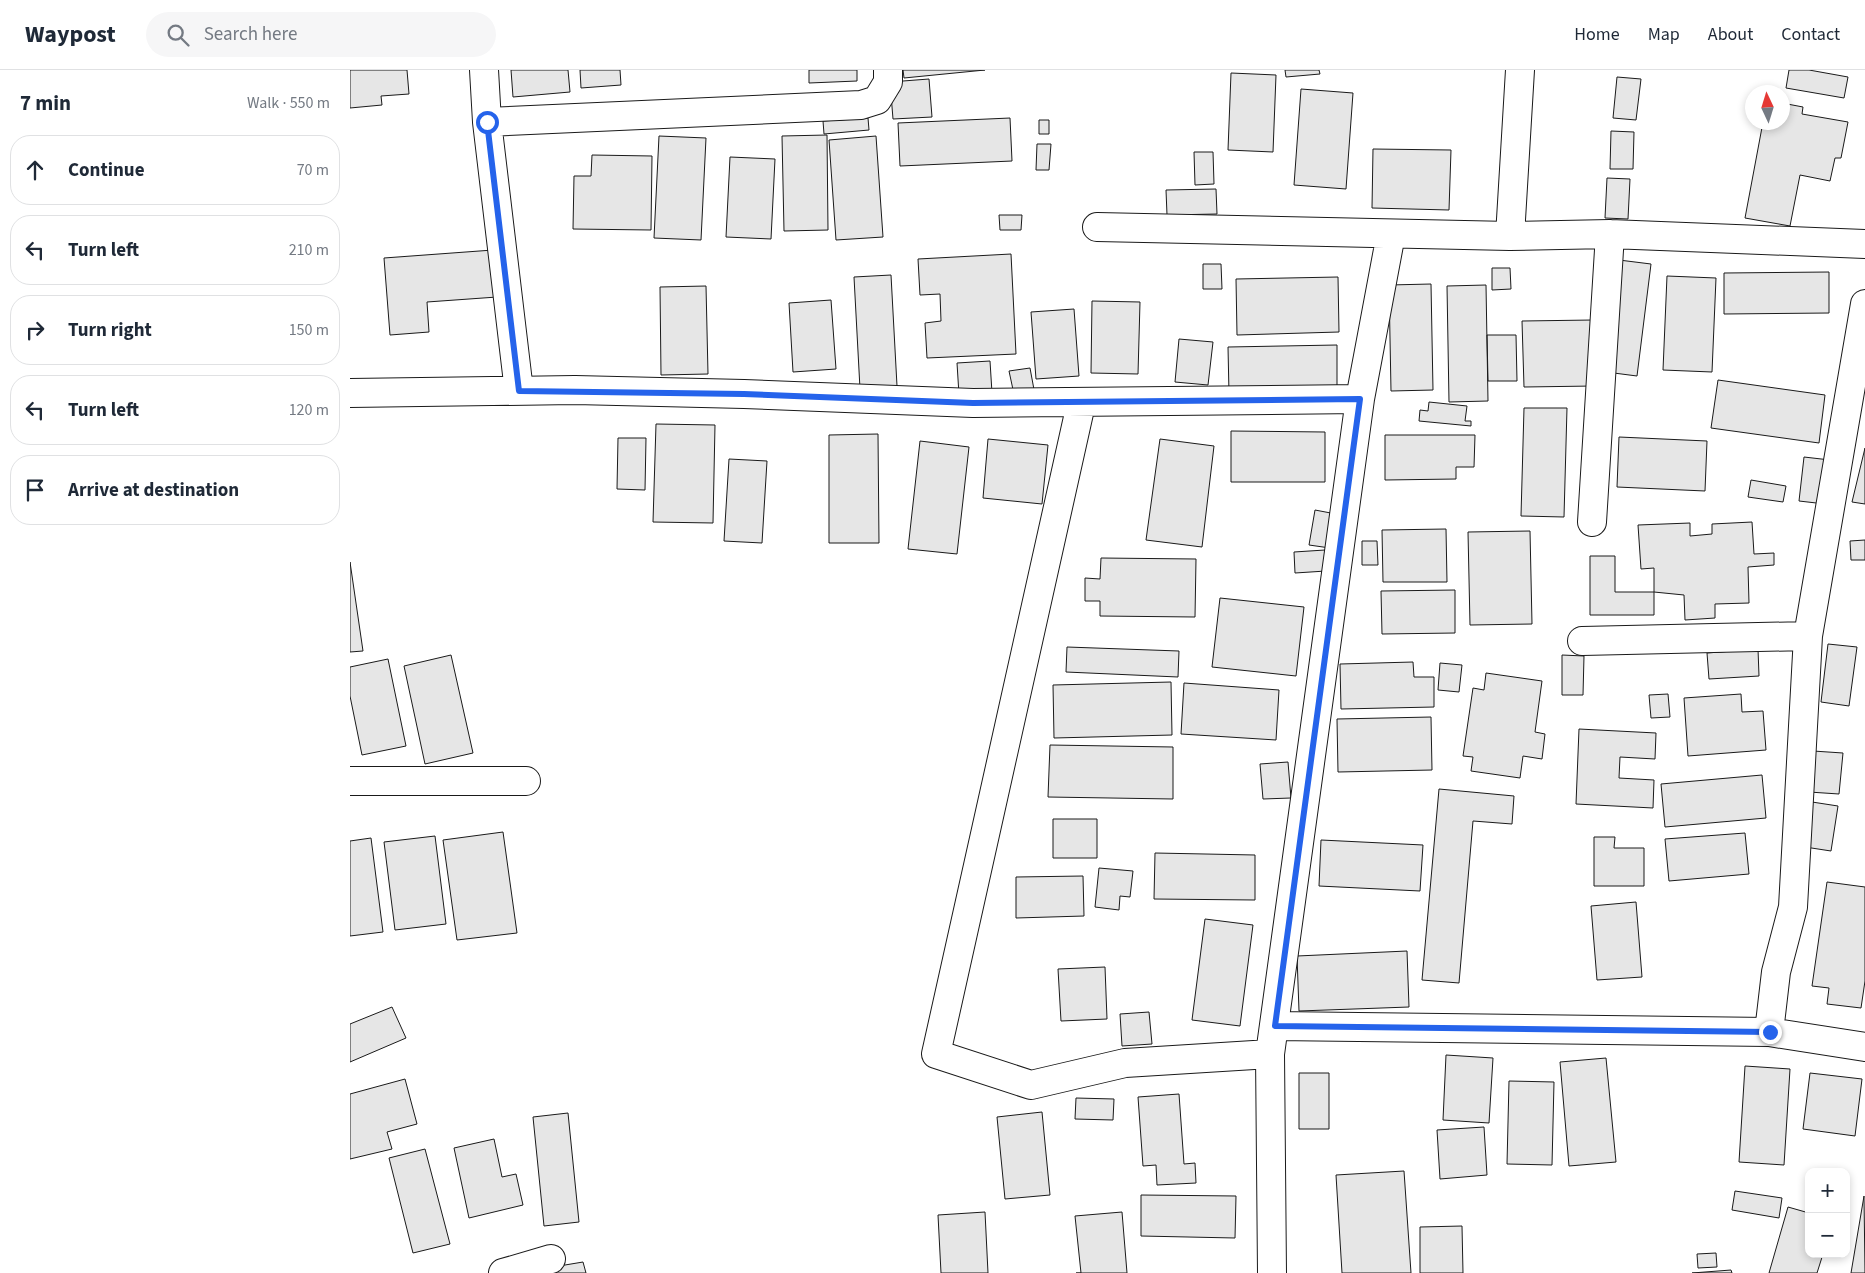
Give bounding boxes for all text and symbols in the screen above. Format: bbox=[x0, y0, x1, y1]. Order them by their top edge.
search box bbox=[146, 12, 496, 57]
text: Waypost bbox=[25, 17, 116, 52]
icon: search bbox=[164, 21, 192, 49]
text: Search here bbox=[204, 21, 297, 48]
text: Home bbox=[1574, 22, 1620, 47]
text: Map bbox=[1648, 22, 1680, 47]
text: About bbox=[1708, 22, 1753, 47]
text: Contact bbox=[1781, 22, 1840, 47]
north arrow bbox=[1745, 85, 1790, 130]
text: 7 min bbox=[20, 88, 71, 118]
text: Walk · 550 m bbox=[247, 92, 330, 114]
route start bbox=[476, 111, 499, 134]
icon: ahead bbox=[21, 156, 49, 184]
text: Continue bbox=[68, 157, 145, 184]
text: 70 m bbox=[297, 159, 329, 181]
icon: left bbox=[21, 236, 49, 264]
text: Turn left bbox=[68, 237, 139, 264]
text: 210 m bbox=[289, 239, 329, 261]
icon: right bbox=[21, 316, 49, 344]
text: Turn right bbox=[68, 317, 152, 344]
text: 150 m bbox=[289, 319, 329, 341]
icon: left bbox=[21, 396, 49, 424]
text: Turn left bbox=[68, 397, 139, 424]
text: 120 m bbox=[289, 399, 329, 421]
icon: arrive bbox=[21, 476, 49, 504]
text: Arrive at destination bbox=[68, 477, 239, 504]
route end bbox=[1759, 1021, 1782, 1044]
map controls bbox=[1805, 1168, 1850, 1258]
button: + bbox=[1805, 1168, 1850, 1213]
button: − bbox=[1805, 1213, 1850, 1258]

